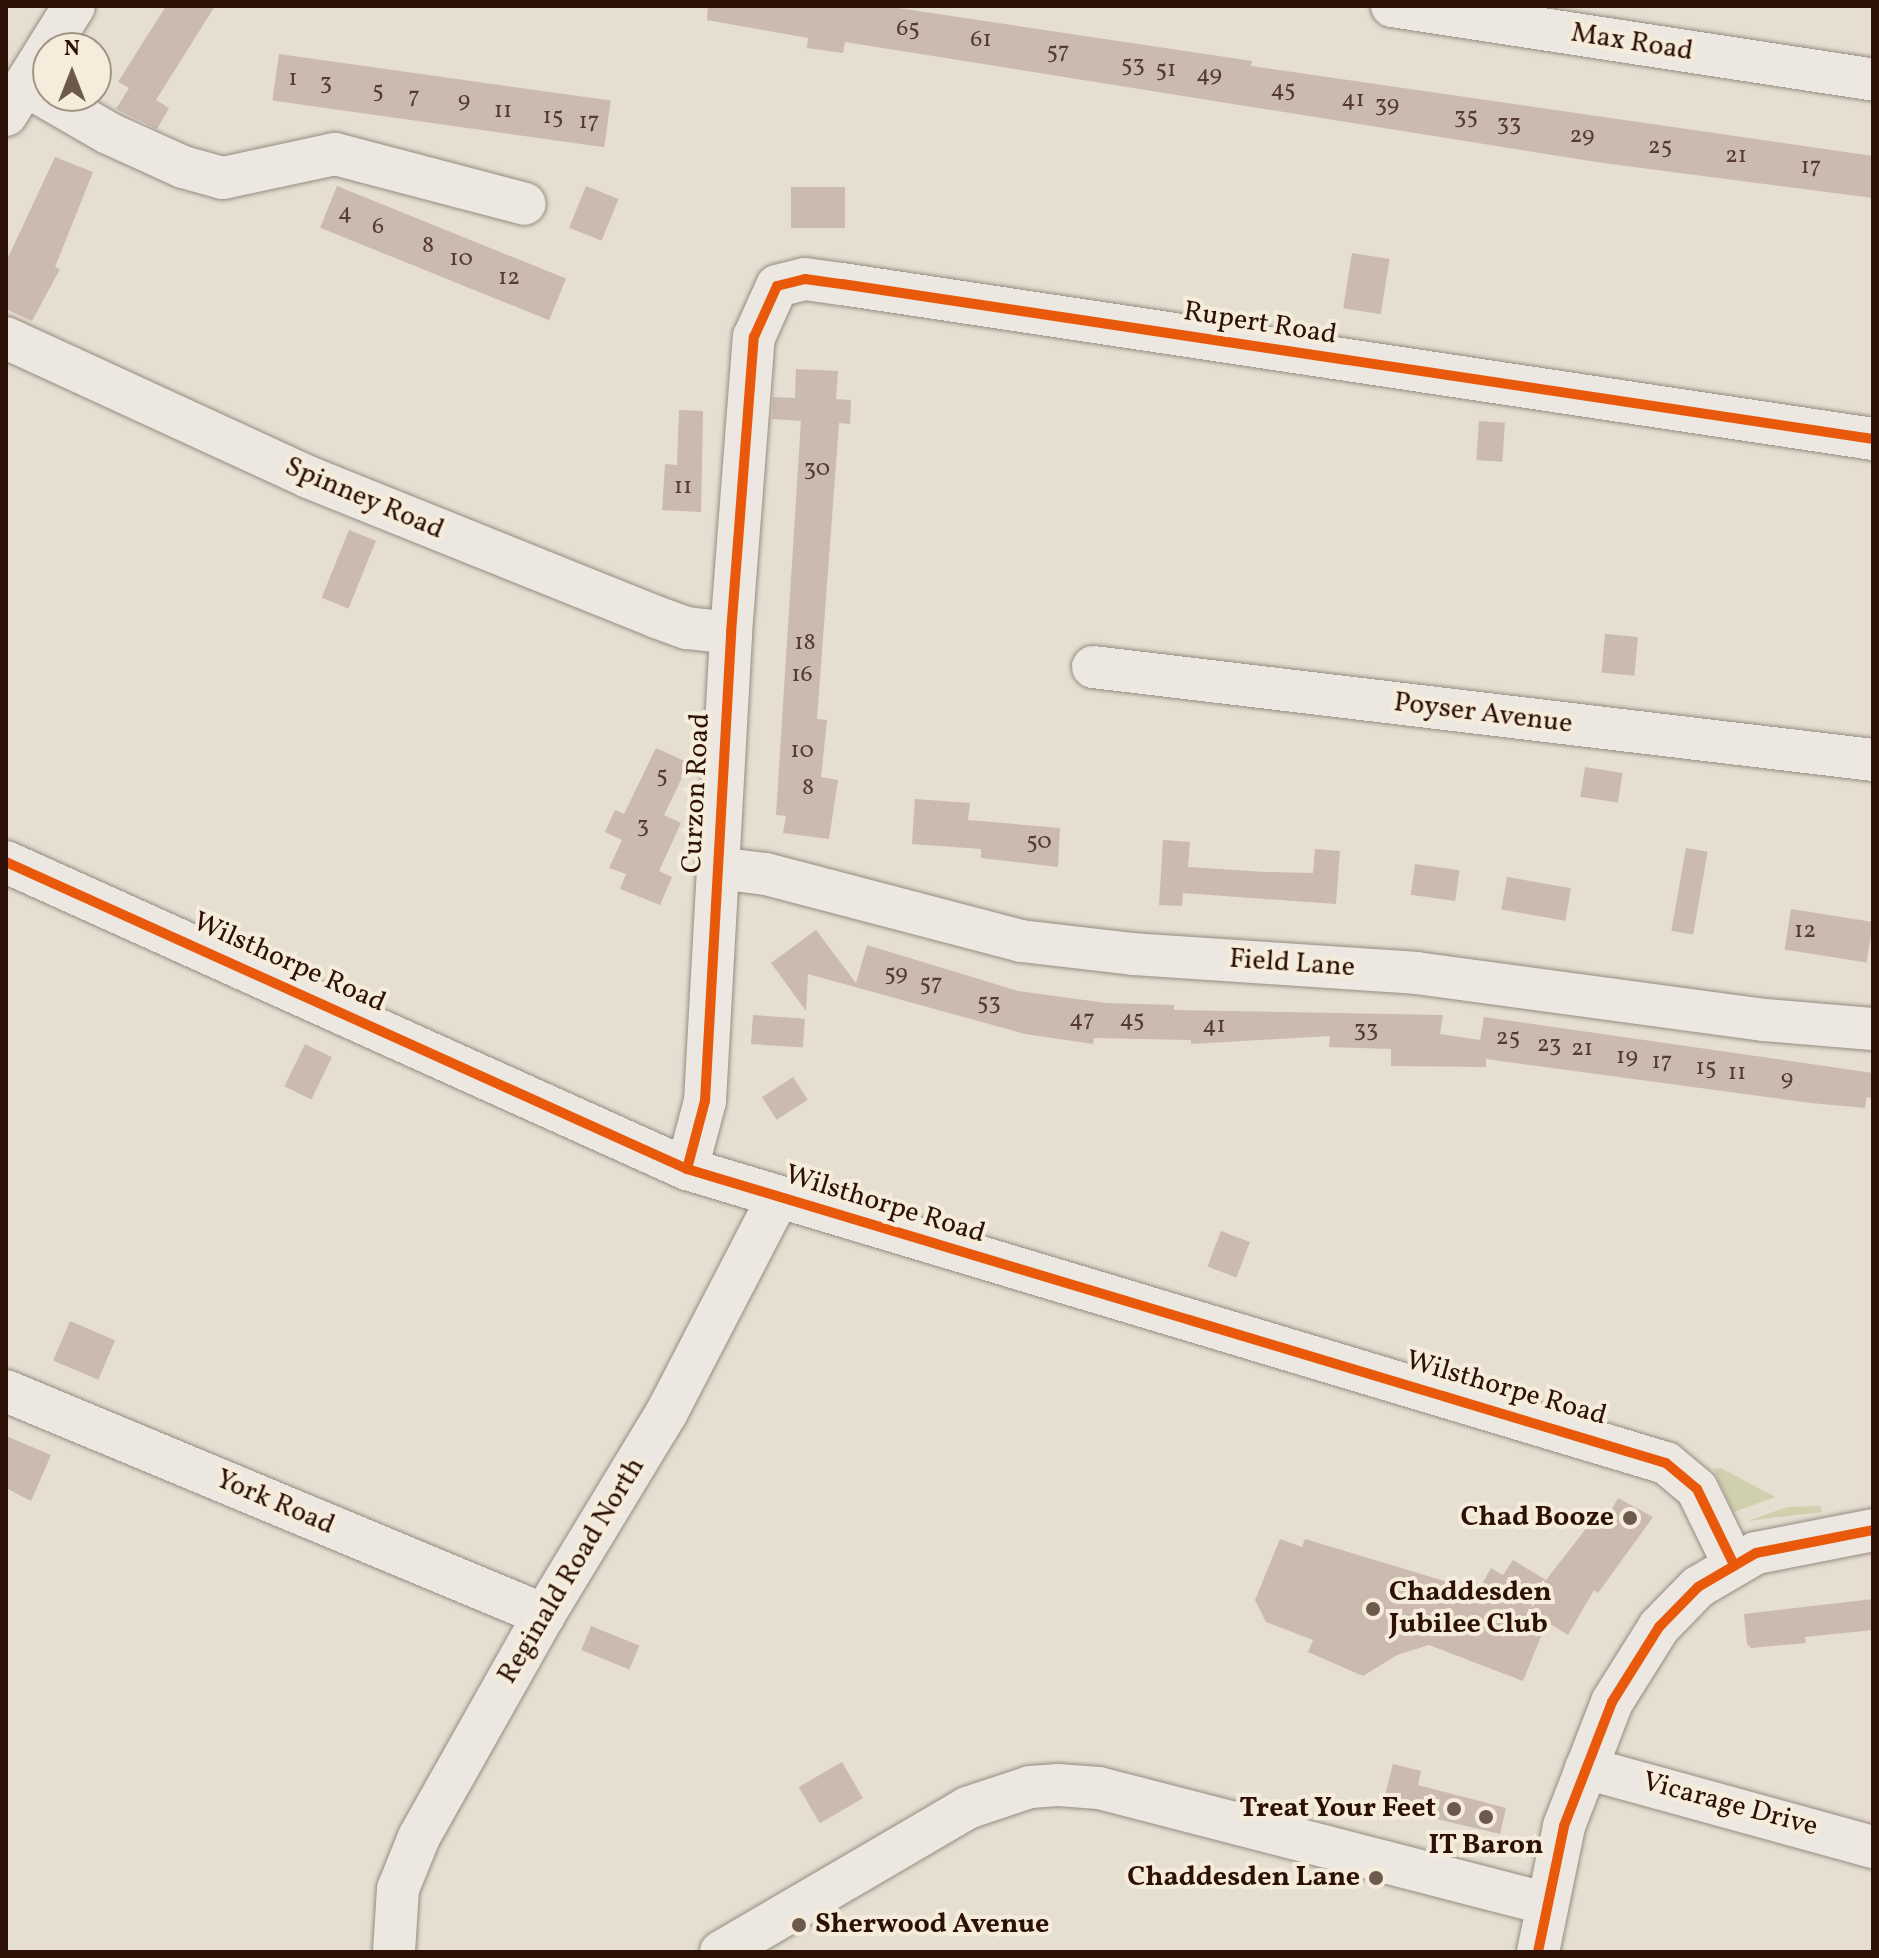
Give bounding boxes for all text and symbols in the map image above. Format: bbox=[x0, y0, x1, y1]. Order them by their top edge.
house number: 65 bbox=[896, 16, 920, 44]
street label: Max Road bbox=[1569, 17, 1695, 69]
house number: 61 bbox=[970, 27, 992, 55]
north arrow bbox=[32, 32, 112, 112]
text: N bbox=[64, 34, 80, 65]
house number: 57 bbox=[1046, 39, 1070, 67]
house number: 53 bbox=[1121, 52, 1145, 80]
house number: 51 bbox=[1156, 57, 1176, 85]
house number: 49 bbox=[1196, 62, 1222, 90]
house number: 1 bbox=[288, 66, 298, 94]
house number: 3 bbox=[320, 70, 332, 98]
house number: 45 bbox=[1270, 77, 1296, 105]
house number: 5 bbox=[372, 78, 384, 106]
house number: 7 bbox=[408, 84, 420, 112]
house number: 41 bbox=[1341, 87, 1365, 115]
house number: 9 bbox=[458, 88, 470, 116]
house number: 39 bbox=[1375, 92, 1399, 120]
house number: 11 bbox=[494, 98, 512, 126]
house number: 15 bbox=[543, 104, 563, 132]
house number: 35 bbox=[1454, 104, 1478, 132]
house number: 17 bbox=[579, 109, 599, 137]
house number: 33 bbox=[1497, 111, 1521, 139]
house number: 29 bbox=[1569, 123, 1595, 151]
house number: 25 bbox=[1648, 134, 1672, 162]
house number: 21 bbox=[1725, 143, 1747, 171]
house number: 17 bbox=[1801, 154, 1821, 182]
house number: 4 bbox=[338, 200, 352, 228]
house number: 6 bbox=[372, 214, 384, 242]
house number: 8 bbox=[422, 233, 434, 261]
house number: 10 bbox=[449, 246, 473, 274]
house number: 12 bbox=[498, 265, 520, 293]
street label: Rupert Road bbox=[1181, 295, 1339, 353]
street label: Spinney Road bbox=[279, 450, 449, 548]
house number: 30 bbox=[804, 456, 830, 484]
house number: 11 bbox=[674, 474, 692, 502]
house number: 18 bbox=[794, 630, 816, 658]
house number: 16 bbox=[791, 662, 813, 690]
street label: Poyser Avenue bbox=[1392, 686, 1574, 742]
street label: Curzon Road bbox=[676, 712, 718, 874]
house number: 10 bbox=[790, 738, 814, 766]
house number: 5 bbox=[656, 763, 668, 791]
house number: 8 bbox=[802, 775, 814, 803]
house number: 3 bbox=[637, 813, 649, 841]
house number: 50 bbox=[1026, 829, 1052, 857]
street label: Wilsthorpe Road bbox=[187, 905, 391, 1021]
house number: 12 bbox=[1794, 918, 1816, 946]
street label: Field Lane bbox=[1228, 943, 1356, 985]
house number: 59 bbox=[884, 961, 908, 989]
house number: 57 bbox=[919, 971, 943, 999]
house number: 53 bbox=[977, 990, 1001, 1018]
house number: 47 bbox=[1069, 1007, 1095, 1035]
house number: 45 bbox=[1119, 1007, 1145, 1035]
house number: 41 bbox=[1202, 1013, 1226, 1041]
house number: 33 bbox=[1354, 1017, 1378, 1045]
house number: 25 bbox=[1496, 1025, 1520, 1053]
house number: 23 bbox=[1537, 1032, 1561, 1060]
house number: 21 bbox=[1571, 1036, 1593, 1064]
house number: 19 bbox=[1616, 1044, 1638, 1072]
house number: 17 bbox=[1652, 1049, 1672, 1077]
house number: 15 bbox=[1696, 1055, 1716, 1083]
house number: 11 bbox=[1728, 1060, 1746, 1088]
house number: 9 bbox=[1781, 1066, 1793, 1094]
street label: Wilsthorpe Road bbox=[781, 1159, 989, 1251]
street label: Wilsthorpe Road bbox=[1402, 1344, 1610, 1434]
street label: Reginald Road North bbox=[491, 1452, 653, 1690]
street label: York Road bbox=[211, 1463, 339, 1543]
place label: Chad Booze bbox=[1460, 1501, 1614, 1535]
marker: Chad Booze bbox=[1621, 1509, 1639, 1527]
place label: Chaddesden Jubilee Club bbox=[1389, 1576, 1552, 1642]
marker: Chaddesden Jubilee Club bbox=[1364, 1600, 1382, 1618]
street label: Vicarage Drive bbox=[1639, 1765, 1821, 1845]
place label: Treat Your Feet bbox=[1239, 1792, 1436, 1826]
marker: Treat Your Feet bbox=[1443, 1798, 1465, 1820]
marker: IT Baron bbox=[1477, 1808, 1495, 1826]
place label: IT Baron bbox=[1428, 1829, 1544, 1863]
place label: Chaddesden Lane bbox=[1127, 1861, 1360, 1895]
marker: Chaddesden Lane bbox=[1367, 1869, 1385, 1887]
place label: Sherwood Avenue bbox=[815, 1908, 1049, 1942]
marker: Sherwood Avenue bbox=[790, 1916, 808, 1934]

